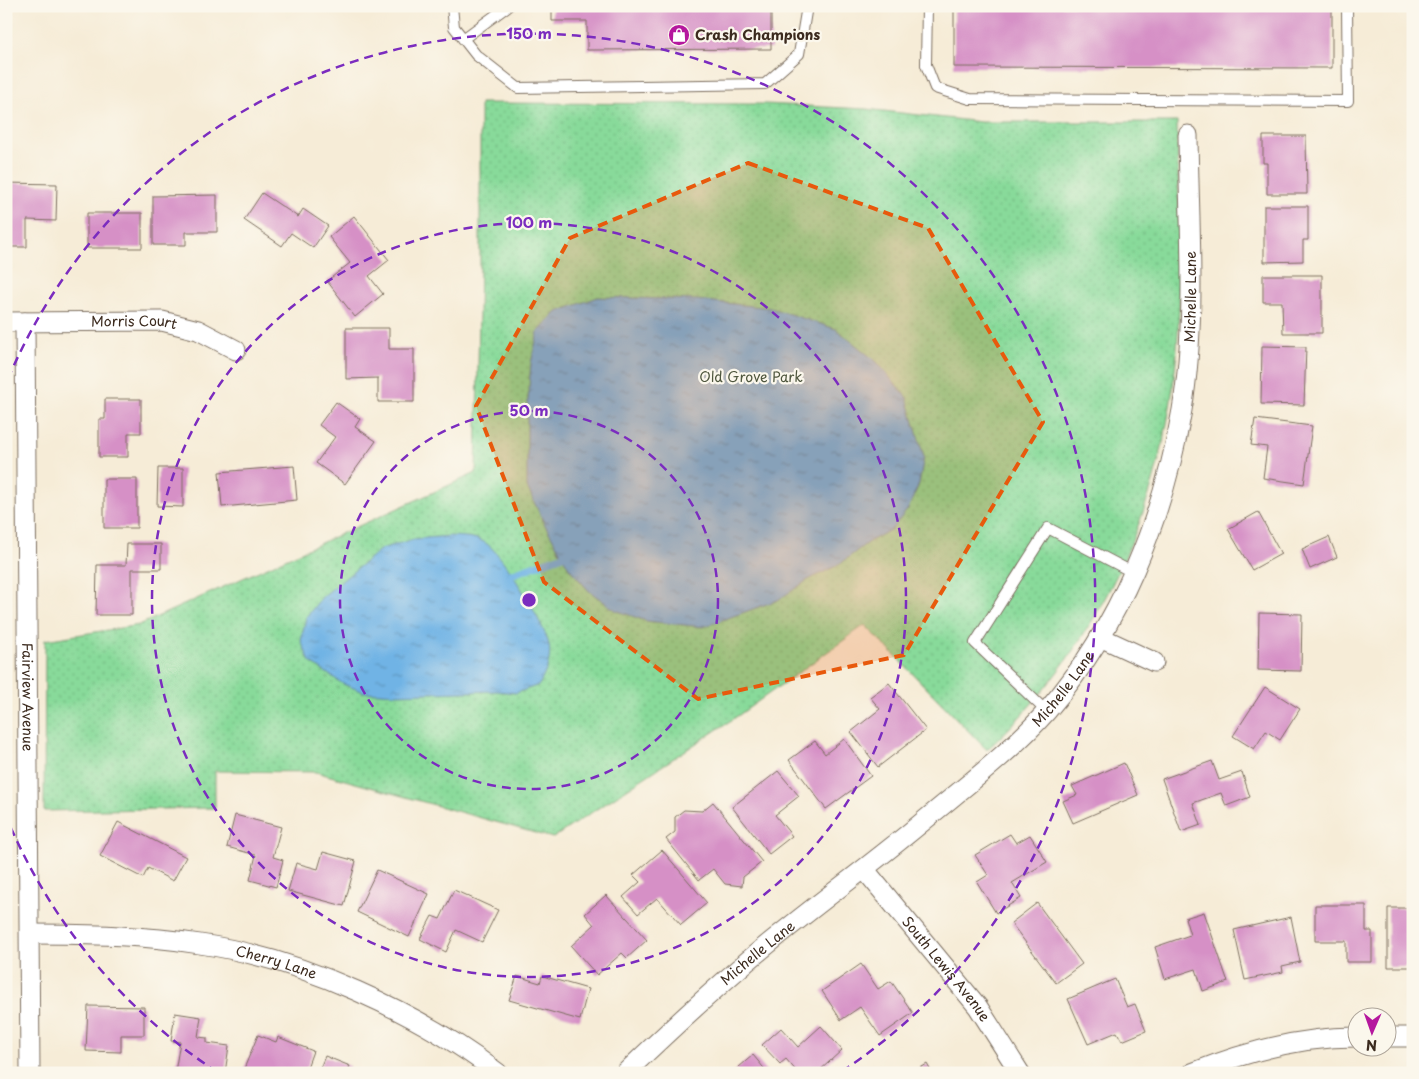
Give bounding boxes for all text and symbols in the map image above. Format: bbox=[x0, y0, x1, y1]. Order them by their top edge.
text: 150 m bbox=[506, 21, 552, 44]
shop icon: Crash Champions bbox=[667, 23, 691, 47]
place label: Crash Champions bbox=[695, 24, 820, 45]
text: 100 m bbox=[506, 210, 552, 233]
street label: Michelle Lane bbox=[1178, 251, 1201, 343]
street label: Morris Court bbox=[91, 310, 180, 334]
park label: Old Grove Park bbox=[699, 366, 803, 387]
text: 50 m bbox=[510, 398, 548, 421]
centre of rings bbox=[520, 591, 538, 609]
street label: Fairview Avenue bbox=[17, 643, 39, 752]
street label: Michelle Lane bbox=[1027, 646, 1099, 731]
street label: South Lewis Avenue bbox=[897, 912, 996, 1026]
street label: Michelle Lane bbox=[716, 915, 799, 990]
street label: Cherry Lane bbox=[234, 940, 320, 984]
north arrow bbox=[1346, 1006, 1396, 1056]
text: N bbox=[1366, 1035, 1377, 1056]

